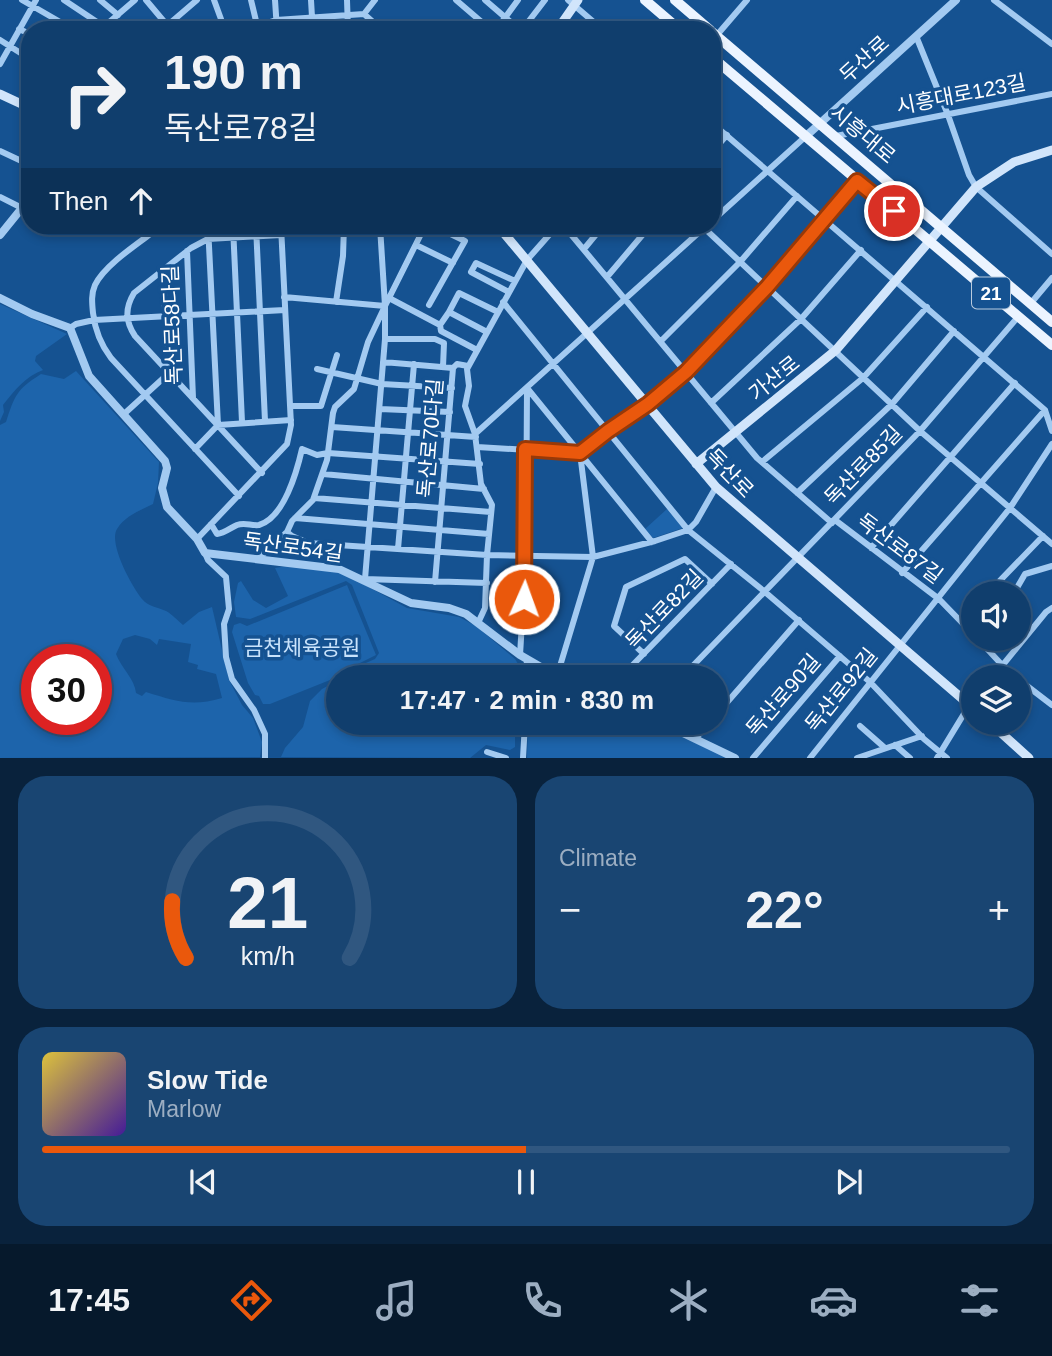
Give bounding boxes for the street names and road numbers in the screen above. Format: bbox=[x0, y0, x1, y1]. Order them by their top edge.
street label: 두산로 bbox=[835, 31, 893, 87]
street label: 시흥대로123길 bbox=[894, 70, 1028, 118]
street label: 시흥대로 bbox=[826, 100, 900, 168]
street label: 독산로58다길 bbox=[158, 265, 186, 385]
road number: 21 bbox=[972, 278, 1010, 308]
street label: 가산로 bbox=[744, 351, 804, 405]
street label: 독산로70다길 bbox=[413, 377, 447, 499]
street label: 독산로85길 bbox=[820, 421, 906, 509]
street label: 독산로 bbox=[702, 444, 758, 502]
street label: 독산로87길 bbox=[853, 509, 947, 587]
street label: 독산로54길 bbox=[242, 529, 344, 565]
street label: 독산로82길 bbox=[621, 565, 707, 653]
street label: 독산로92길 bbox=[800, 644, 882, 736]
street label: 독산로90길 bbox=[741, 649, 825, 741]

